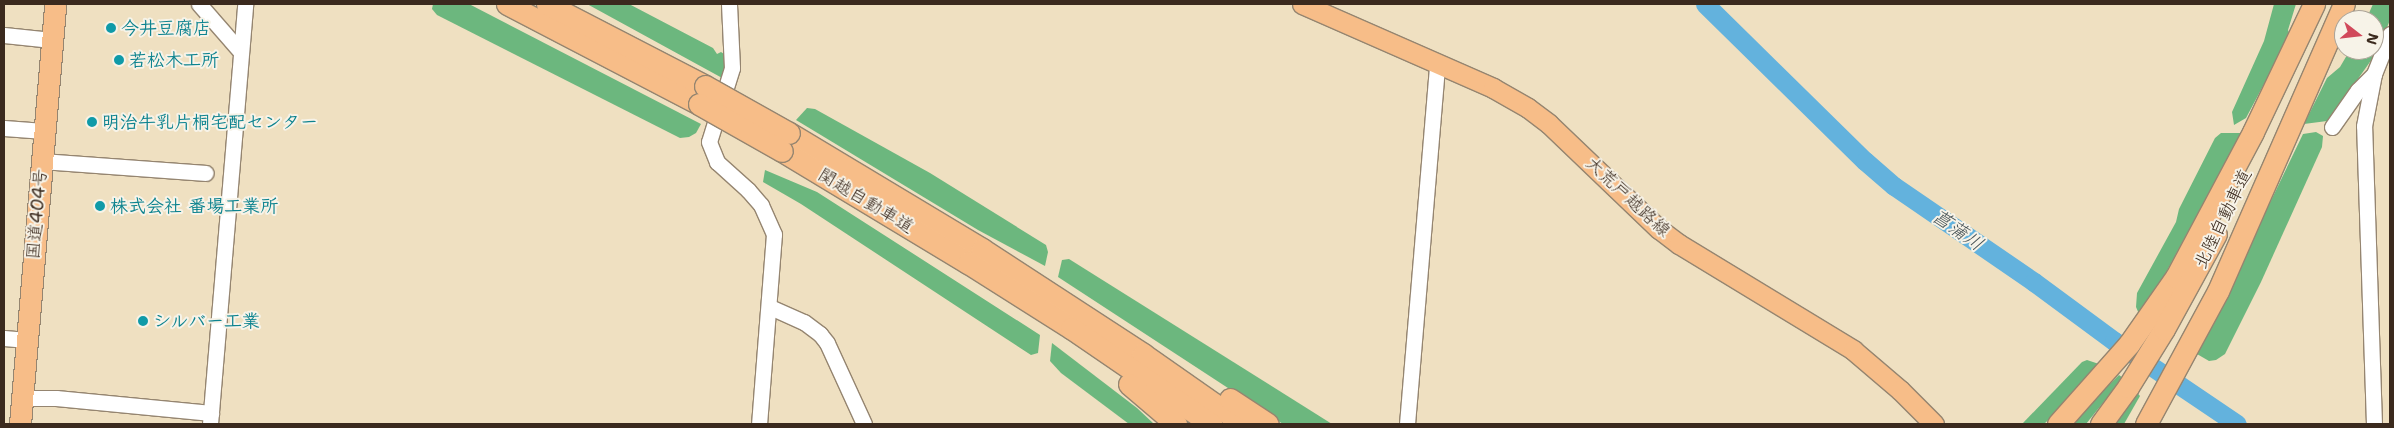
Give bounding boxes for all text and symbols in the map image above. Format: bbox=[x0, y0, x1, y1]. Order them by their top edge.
north arrow bbox=[2334, 10, 2384, 60]
place label: 今井豆腐店 bbox=[121, 17, 211, 39]
marker: 今井豆腐店 bbox=[105, 22, 117, 34]
text: N bbox=[2362, 31, 2383, 47]
place label: 若松木工所 bbox=[129, 49, 219, 71]
marker: 若松木工所 bbox=[113, 54, 125, 66]
place label: 明治牛乳片桐宅配センター bbox=[102, 111, 318, 133]
marker: 明治牛乳片桐宅配センター bbox=[86, 116, 98, 128]
street label: 大荒戸越路線 bbox=[1581, 152, 1675, 242]
street label: 関越自動車道 bbox=[814, 164, 918, 238]
street label: 北陸自動車道 bbox=[2190, 166, 2256, 272]
street label: 国道404号 bbox=[22, 168, 52, 260]
place label: 株式会社 番場工業所 bbox=[110, 195, 278, 217]
marker: 株式会社 番場工業所 bbox=[94, 200, 106, 212]
water label: 菖蒲川 bbox=[1928, 204, 1988, 256]
place label: シルバー工業 bbox=[153, 310, 261, 332]
marker: シルバー工業 bbox=[137, 315, 149, 327]

